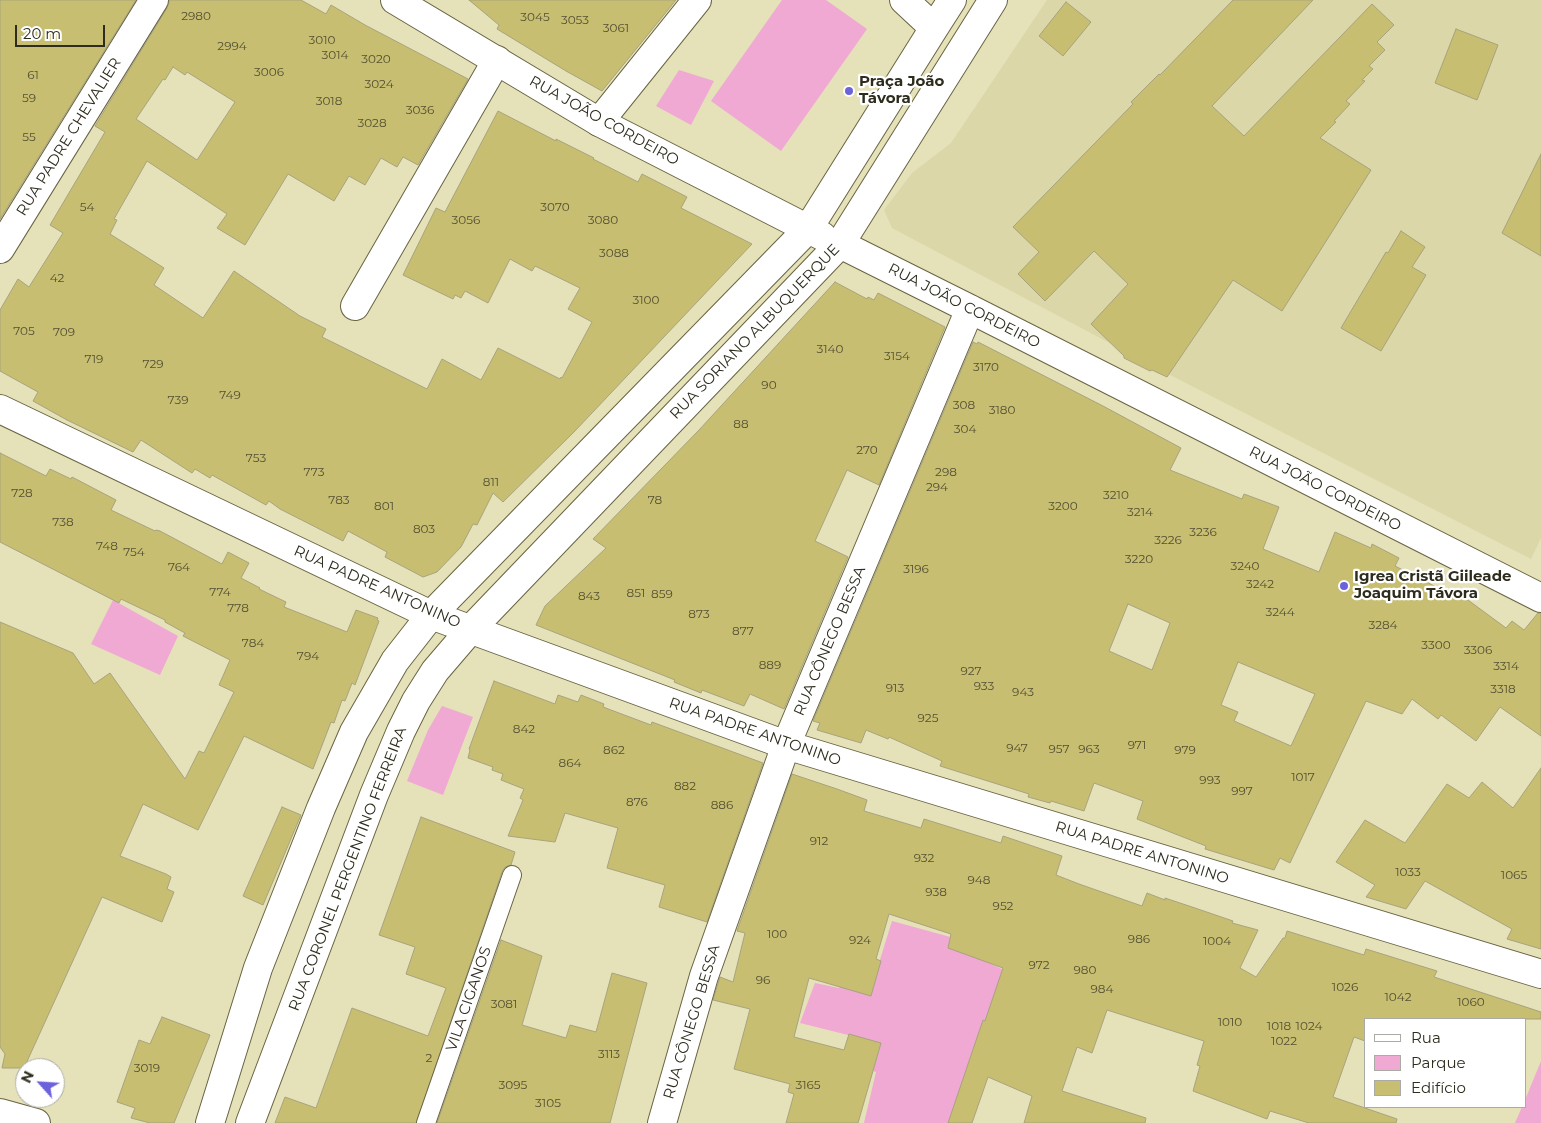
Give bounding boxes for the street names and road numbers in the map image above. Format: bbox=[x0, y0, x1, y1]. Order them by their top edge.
street label: RUA PADRE CHEVALIER bbox=[13, 55, 125, 219]
street label: RUA JOÃO CORDEIRO bbox=[526, 72, 682, 170]
street label: RUA SORIANO ALBUQUERQUE bbox=[666, 241, 844, 423]
street label: RUA JOÃO CORDEIRO bbox=[885, 260, 1043, 352]
street label: RUA JOÃO CORDEIRO bbox=[1246, 443, 1404, 535]
street label: RUA PADRE ANTONINO bbox=[291, 542, 463, 632]
street label: RUA CÔNEGO BESSA bbox=[790, 564, 870, 718]
street label: RUA PADRE ANTONINO bbox=[667, 694, 843, 770]
street label: RUA CORONEL PERGENTINO FERREIRA bbox=[285, 724, 411, 1014]
street label: RUA PADRE ANTONINO bbox=[1053, 818, 1231, 888]
street label: RUA CÔNEGO BESSA bbox=[660, 943, 724, 1101]
street label: VILA CIGANOS bbox=[443, 944, 495, 1054]

